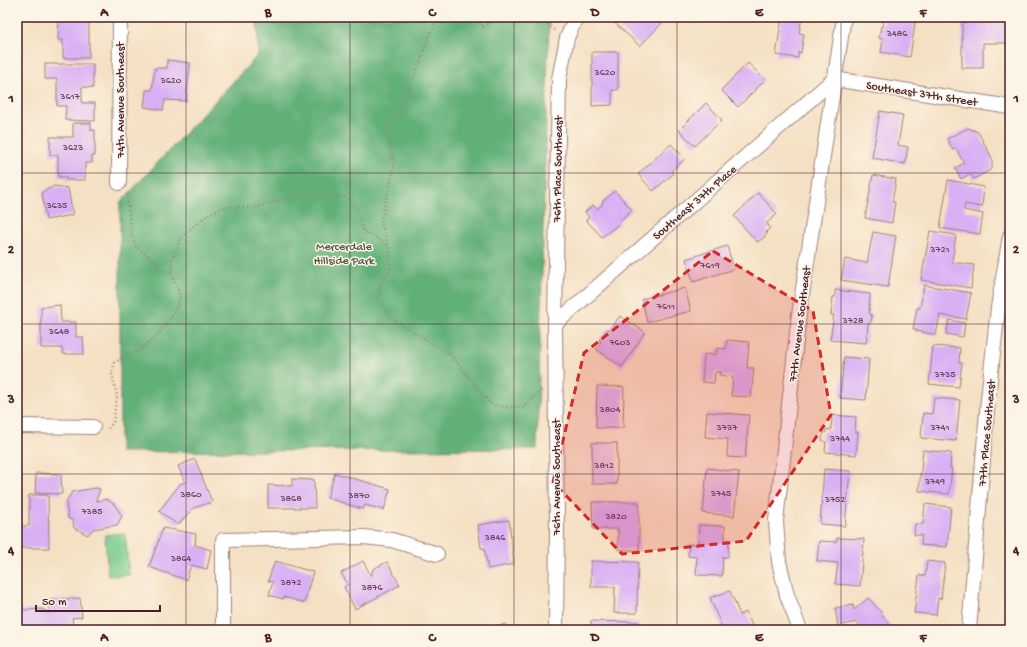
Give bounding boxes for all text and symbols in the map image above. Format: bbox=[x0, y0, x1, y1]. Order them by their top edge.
text: A bbox=[99, 6, 109, 21]
text: B bbox=[264, 6, 273, 21]
text: C bbox=[427, 6, 437, 21]
text: D bbox=[590, 6, 600, 21]
text: E bbox=[755, 6, 764, 21]
text: F bbox=[919, 6, 928, 21]
house number: 3486 bbox=[886, 28, 908, 40]
street label: 74th Avenue Southeast bbox=[115, 41, 129, 159]
house number: 3620 bbox=[594, 67, 616, 79]
house number: 3620 bbox=[160, 75, 182, 87]
street label: Southeast 37th Street bbox=[865, 79, 979, 111]
house number: 3617 bbox=[59, 91, 81, 103]
text: 1 bbox=[7, 92, 14, 107]
text: 1 bbox=[1012, 92, 1019, 107]
street label: 76th Place Southeast bbox=[551, 115, 567, 223]
house number: 3623 bbox=[62, 142, 83, 154]
street label: Southeast 37th Place bbox=[650, 163, 741, 244]
house number: 3635 bbox=[46, 200, 67, 212]
park label: Mercerdale Hillside Park bbox=[314, 241, 376, 269]
text: 2 bbox=[8, 243, 15, 258]
text: 2 bbox=[1013, 243, 1020, 258]
house number: 3721 bbox=[929, 244, 950, 256]
house number: 7619 bbox=[699, 260, 720, 272]
street label: 77th Avenue Southeast bbox=[787, 264, 815, 384]
house number: 7611 bbox=[656, 301, 675, 313]
house number: 3728 bbox=[842, 315, 864, 327]
house number: 3648 bbox=[48, 326, 70, 338]
house number: 7603 bbox=[608, 337, 631, 349]
house number: 3735 bbox=[934, 369, 955, 381]
street label: 77th Place Southeast bbox=[976, 378, 1000, 488]
text: 3 bbox=[7, 393, 15, 408]
text: 3 bbox=[1012, 393, 1020, 408]
house number: 3804 bbox=[598, 404, 621, 416]
street label: 76th Avenue Southeast bbox=[551, 418, 565, 536]
house number: 3737 bbox=[716, 422, 738, 434]
house number: 3741 bbox=[929, 422, 950, 434]
house number: 3744 bbox=[829, 433, 850, 445]
house number: 3812 bbox=[593, 460, 614, 472]
house number: 3749 bbox=[924, 476, 945, 488]
house number: 3745 bbox=[710, 488, 731, 500]
house number: 3860 bbox=[179, 489, 202, 501]
house number: 3870 bbox=[347, 490, 370, 502]
house number: 3868 bbox=[279, 493, 302, 505]
house number: 3752 bbox=[824, 494, 845, 506]
house number: 7385 bbox=[80, 506, 103, 518]
house number: 3820 bbox=[604, 511, 627, 523]
house number: 3846 bbox=[484, 532, 506, 544]
text: 4 bbox=[7, 544, 15, 559]
text: 4 bbox=[1012, 544, 1020, 559]
house number: 3864 bbox=[170, 553, 192, 565]
house number: 3872 bbox=[280, 577, 301, 589]
house number: 3876 bbox=[361, 582, 383, 594]
scale bar bbox=[36, 587, 160, 613]
text: 50 m bbox=[42, 596, 67, 610]
text: A bbox=[99, 631, 109, 646]
text: B bbox=[264, 631, 273, 646]
text: C bbox=[427, 631, 437, 646]
text: D bbox=[590, 631, 600, 646]
text: E bbox=[755, 631, 764, 646]
text: F bbox=[919, 631, 928, 646]

